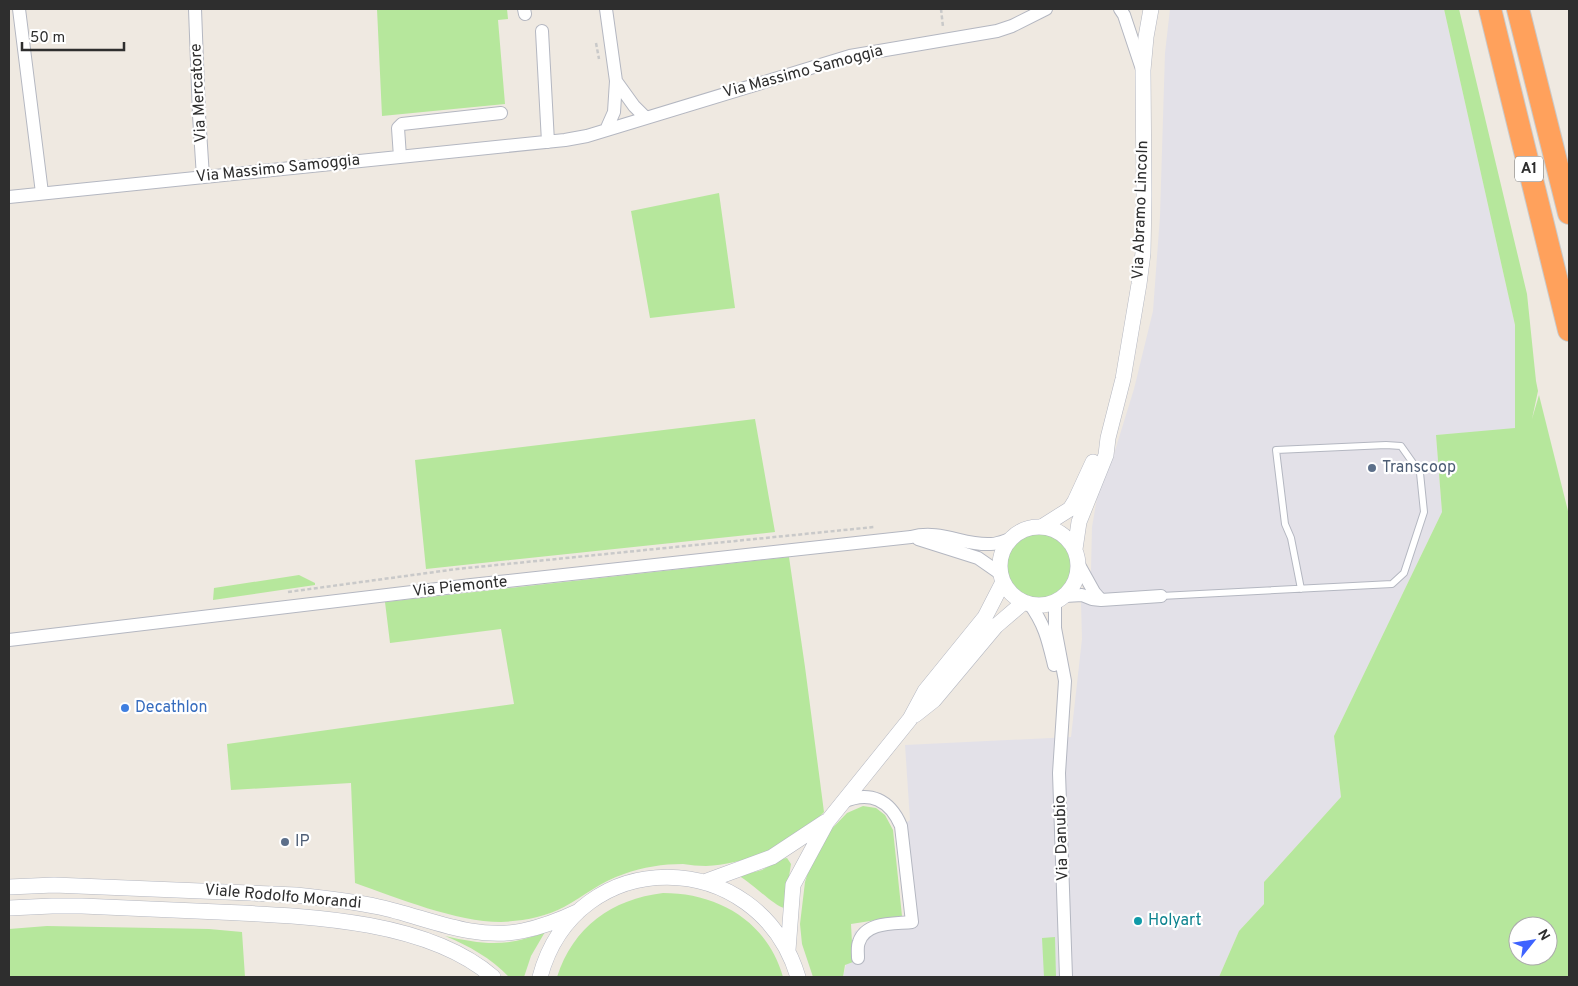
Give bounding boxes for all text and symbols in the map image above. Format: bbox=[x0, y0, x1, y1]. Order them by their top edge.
scale bar bbox=[22, 20, 125, 52]
text: 50 m bbox=[30, 29, 65, 48]
street label: Via Massimo Samoggia bbox=[721, 41, 885, 103]
street label: Via Mercatore bbox=[186, 43, 212, 143]
street label: Via Abramo Lincoln bbox=[1129, 140, 1153, 280]
street label: Via Massimo Samoggia bbox=[195, 150, 361, 188]
road number: A1 bbox=[1515, 156, 1543, 182]
place label: Transcoop bbox=[1382, 458, 1456, 478]
marker: Transcoop bbox=[1366, 462, 1378, 474]
street label: Via Piemonte bbox=[411, 572, 509, 602]
place label: Decathlon bbox=[135, 698, 207, 718]
marker: Decathlon bbox=[119, 702, 131, 714]
street label: Via Danubio bbox=[1051, 795, 1073, 881]
place label: IP bbox=[295, 832, 310, 852]
marker: IP bbox=[279, 836, 291, 848]
street label: Viale Rodolfo Morandi bbox=[204, 880, 362, 914]
place label: Holyart bbox=[1148, 911, 1202, 931]
marker: Holyart bbox=[1132, 915, 1144, 927]
north arrow bbox=[1508, 916, 1558, 966]
text: N bbox=[1533, 927, 1553, 944]

